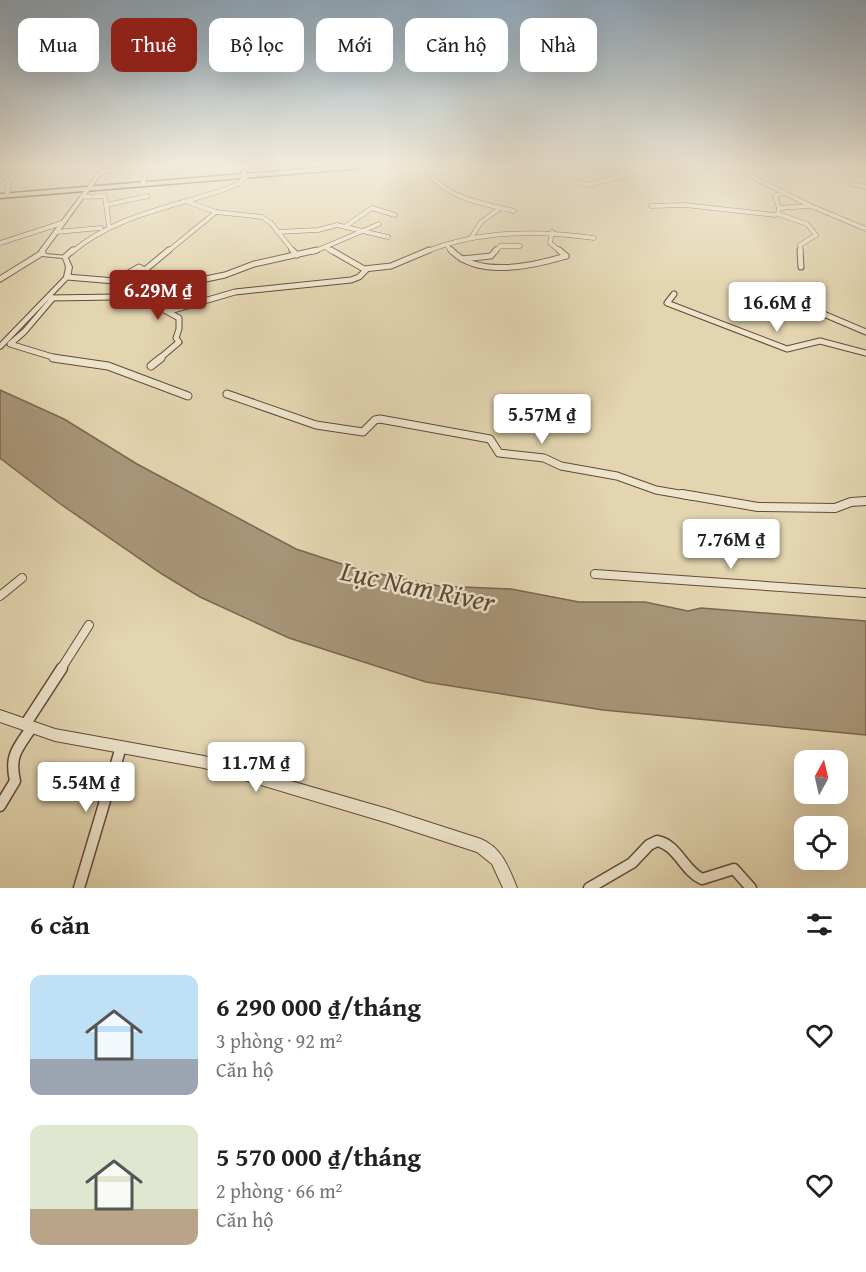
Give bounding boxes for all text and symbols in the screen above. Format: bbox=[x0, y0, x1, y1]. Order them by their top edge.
chip: Mua bbox=[18, 18, 99, 72]
chip: Thuê bbox=[111, 18, 197, 72]
chip: Bộ lọc bbox=[209, 18, 304, 72]
chip: Mới bbox=[316, 18, 393, 72]
chip: Căn hộ bbox=[405, 18, 508, 72]
chip: Nhà bbox=[520, 18, 597, 72]
pin: 6.29M ₫ bbox=[103, 270, 213, 321]
text: 6.29M ₫ bbox=[124, 275, 192, 304]
pin: 16.6M ₫ bbox=[722, 282, 832, 333]
text: 16.6M ₫ bbox=[743, 287, 811, 316]
pin: 5.57M ₫ bbox=[487, 394, 597, 445]
text: 5.57M ₫ bbox=[508, 399, 576, 428]
pin: 7.76M ₫ bbox=[676, 519, 786, 570]
text: 7.76M ₫ bbox=[697, 524, 765, 553]
water label: Lục Nam River bbox=[336, 549, 501, 622]
pin: 11.7M ₫ bbox=[201, 742, 311, 793]
text: 11.7M ₫ bbox=[222, 747, 290, 776]
north arrow bbox=[794, 750, 848, 804]
map controls bbox=[794, 750, 848, 870]
pin: 5.54M ₫ bbox=[31, 762, 141, 813]
text: 5.54M ₫ bbox=[52, 767, 120, 796]
button: locate bbox=[794, 816, 848, 870]
text: 6 căn bbox=[30, 905, 90, 944]
icon: filters bbox=[803, 908, 836, 941]
text: 6 290 000 ₫/tháng bbox=[216, 987, 421, 1026]
icon: home bbox=[78, 999, 150, 1071]
icon: heart bbox=[803, 1019, 836, 1052]
text: 3 phòng · 92 m² bbox=[216, 1026, 342, 1055]
text: Căn hộ bbox=[216, 1055, 273, 1084]
text: 5 570 000 ₫/tháng bbox=[216, 1137, 421, 1176]
icon: home bbox=[78, 1149, 150, 1221]
icon: heart bbox=[803, 1169, 836, 1202]
text: 2 phòng · 66 m² bbox=[216, 1176, 342, 1205]
text: Căn hộ bbox=[216, 1205, 273, 1234]

